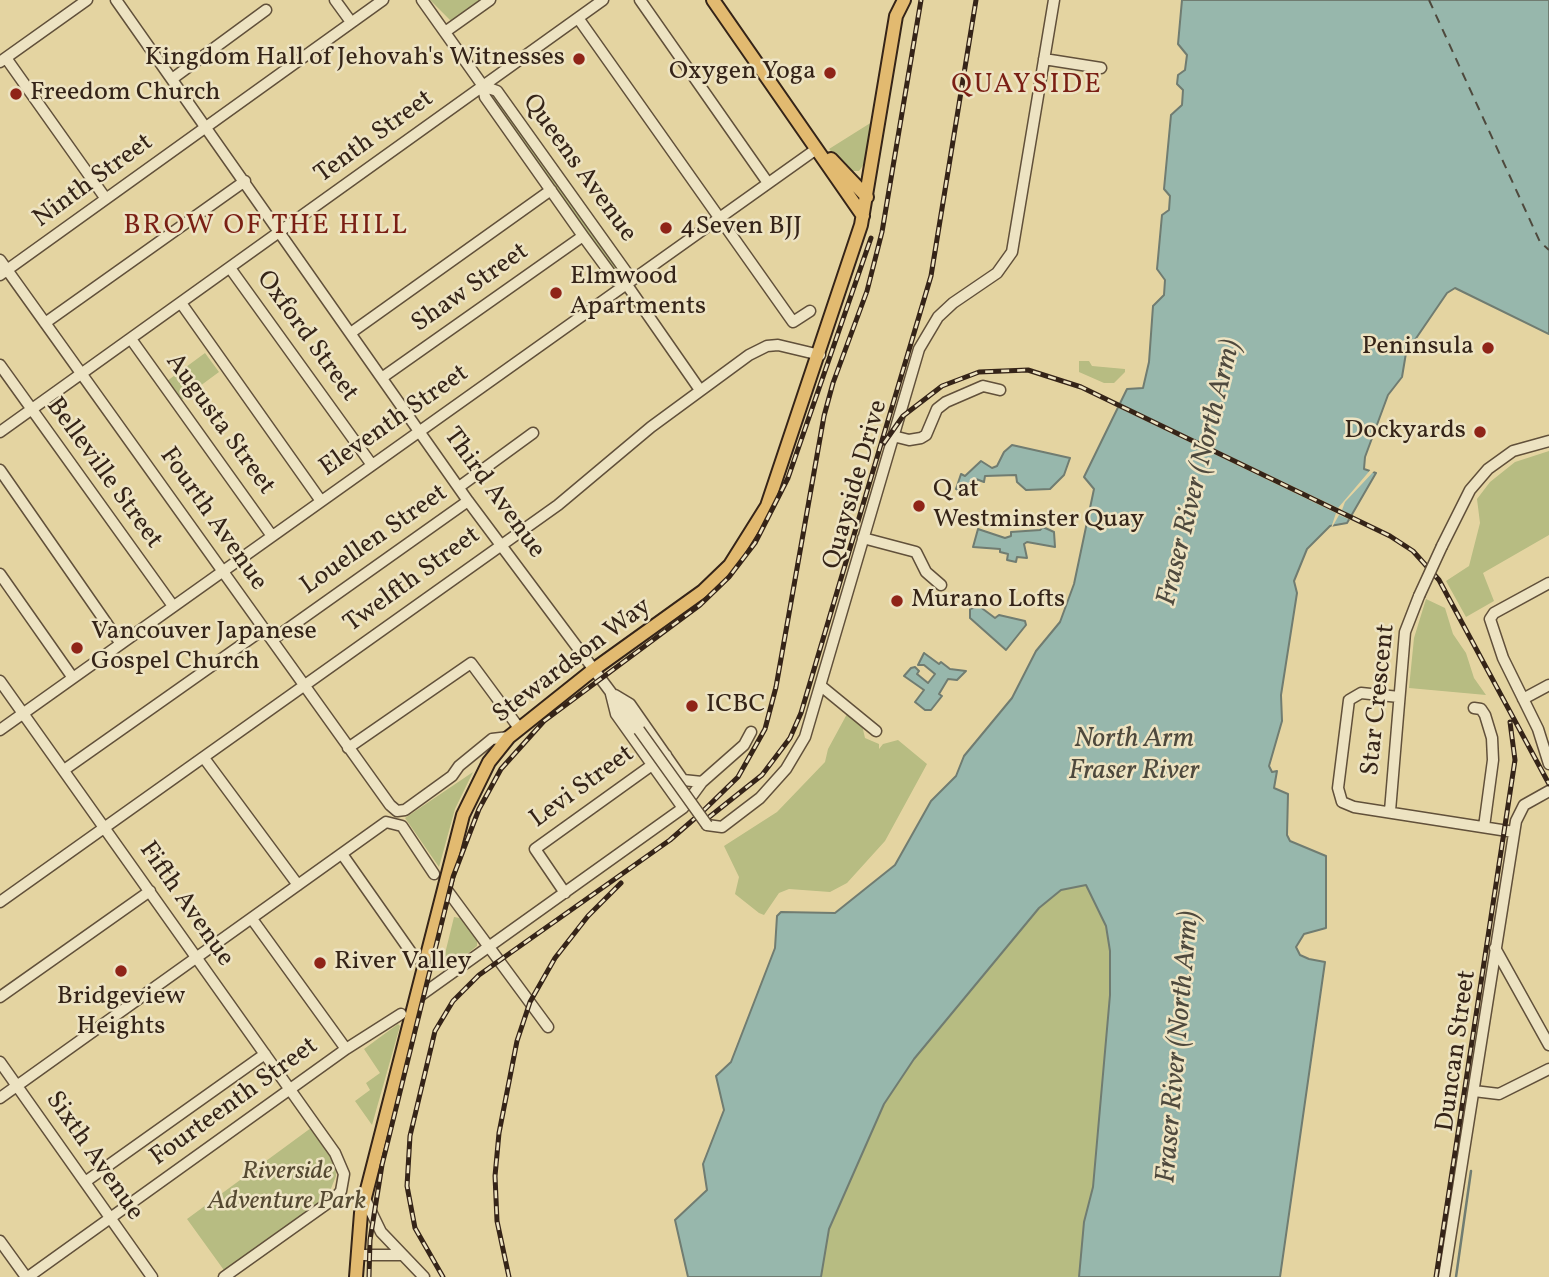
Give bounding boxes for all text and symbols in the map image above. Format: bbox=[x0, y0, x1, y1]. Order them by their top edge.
place label: Kingdom Hall of Jehovah's Witnesses bbox=[145, 43, 565, 75]
marker: Kingdom Hall of Jehovah's Witnesses bbox=[571, 51, 587, 67]
place label: Oxygen Yoga bbox=[669, 57, 816, 89]
marker: Oxygen Yoga bbox=[822, 65, 838, 81]
district label: QUAYSIDE bbox=[952, 70, 1102, 104]
place label: Freedom Church bbox=[30, 78, 221, 110]
street label: Tenth Street bbox=[310, 84, 440, 192]
marker: Freedom Church bbox=[8, 86, 24, 102]
street label: Queens Avenue bbox=[514, 89, 642, 249]
street label: Ninth Street bbox=[28, 128, 160, 236]
district label: BROW OF THE HILL bbox=[125, 211, 407, 245]
place label: 4Seven BJJ bbox=[680, 212, 802, 244]
marker: 4Seven BJJ bbox=[658, 220, 674, 236]
street label: Shaw Street bbox=[407, 237, 535, 341]
place label: Elmwood Apartments bbox=[570, 262, 706, 324]
street label: Oxford Street bbox=[248, 265, 364, 409]
marker: Elmwood Apartments bbox=[548, 285, 564, 301]
place label: Peninsula bbox=[1362, 332, 1474, 364]
water label: Fraser River (North Arm) bbox=[1152, 337, 1250, 609]
marker: Peninsula bbox=[1480, 340, 1496, 356]
street label: Augusta Street bbox=[157, 348, 281, 502]
street label: Eleventh Street bbox=[314, 359, 476, 485]
street label: Belleville Street bbox=[38, 392, 168, 556]
street label: Quayside Drive bbox=[818, 397, 896, 573]
place label: Dockyards bbox=[1344, 416, 1466, 448]
street label: Third Avenue bbox=[435, 423, 551, 565]
marker: Dockyards bbox=[1472, 424, 1488, 440]
street label: Fourth Avenue bbox=[151, 442, 273, 598]
place label: Q at Westminster Quay bbox=[933, 475, 1144, 536]
street label: Louellen Street bbox=[296, 479, 454, 603]
marker: Q at Westminster Quay bbox=[911, 498, 927, 514]
street label: Twelfth Street bbox=[339, 521, 487, 641]
place label: Murano Lofts bbox=[911, 585, 1065, 617]
street label: Stewardson Way bbox=[488, 592, 658, 732]
marker: Murano Lofts bbox=[889, 593, 905, 609]
place label: Vancouver Japanese Gospel Church bbox=[91, 617, 317, 678]
street label: Star Crescent bbox=[1357, 623, 1403, 777]
marker: Vancouver Japanese Gospel Church bbox=[69, 640, 85, 656]
place label: ICBC bbox=[706, 690, 765, 722]
marker: ICBC bbox=[684, 698, 700, 714]
water label: North Arm Fraser River bbox=[1068, 724, 1200, 790]
street label: Levi Street bbox=[525, 740, 641, 836]
street label: Fifth Avenue bbox=[131, 837, 239, 973]
water label: Fraser River (North Arm) bbox=[1151, 910, 1209, 1184]
place label: River Valley bbox=[334, 947, 472, 979]
marker: River Valley bbox=[312, 955, 328, 971]
marker: Bridgeview Heights bbox=[113, 963, 129, 979]
street label: Duncan Street bbox=[1431, 968, 1485, 1134]
place label: Bridgeview Heights bbox=[57, 982, 185, 1044]
street label: Fourteenth Street bbox=[145, 1032, 325, 1174]
street label: Sixth Avenue bbox=[37, 1086, 149, 1228]
park label: Riverside Adventure Park bbox=[208, 1157, 366, 1218]

